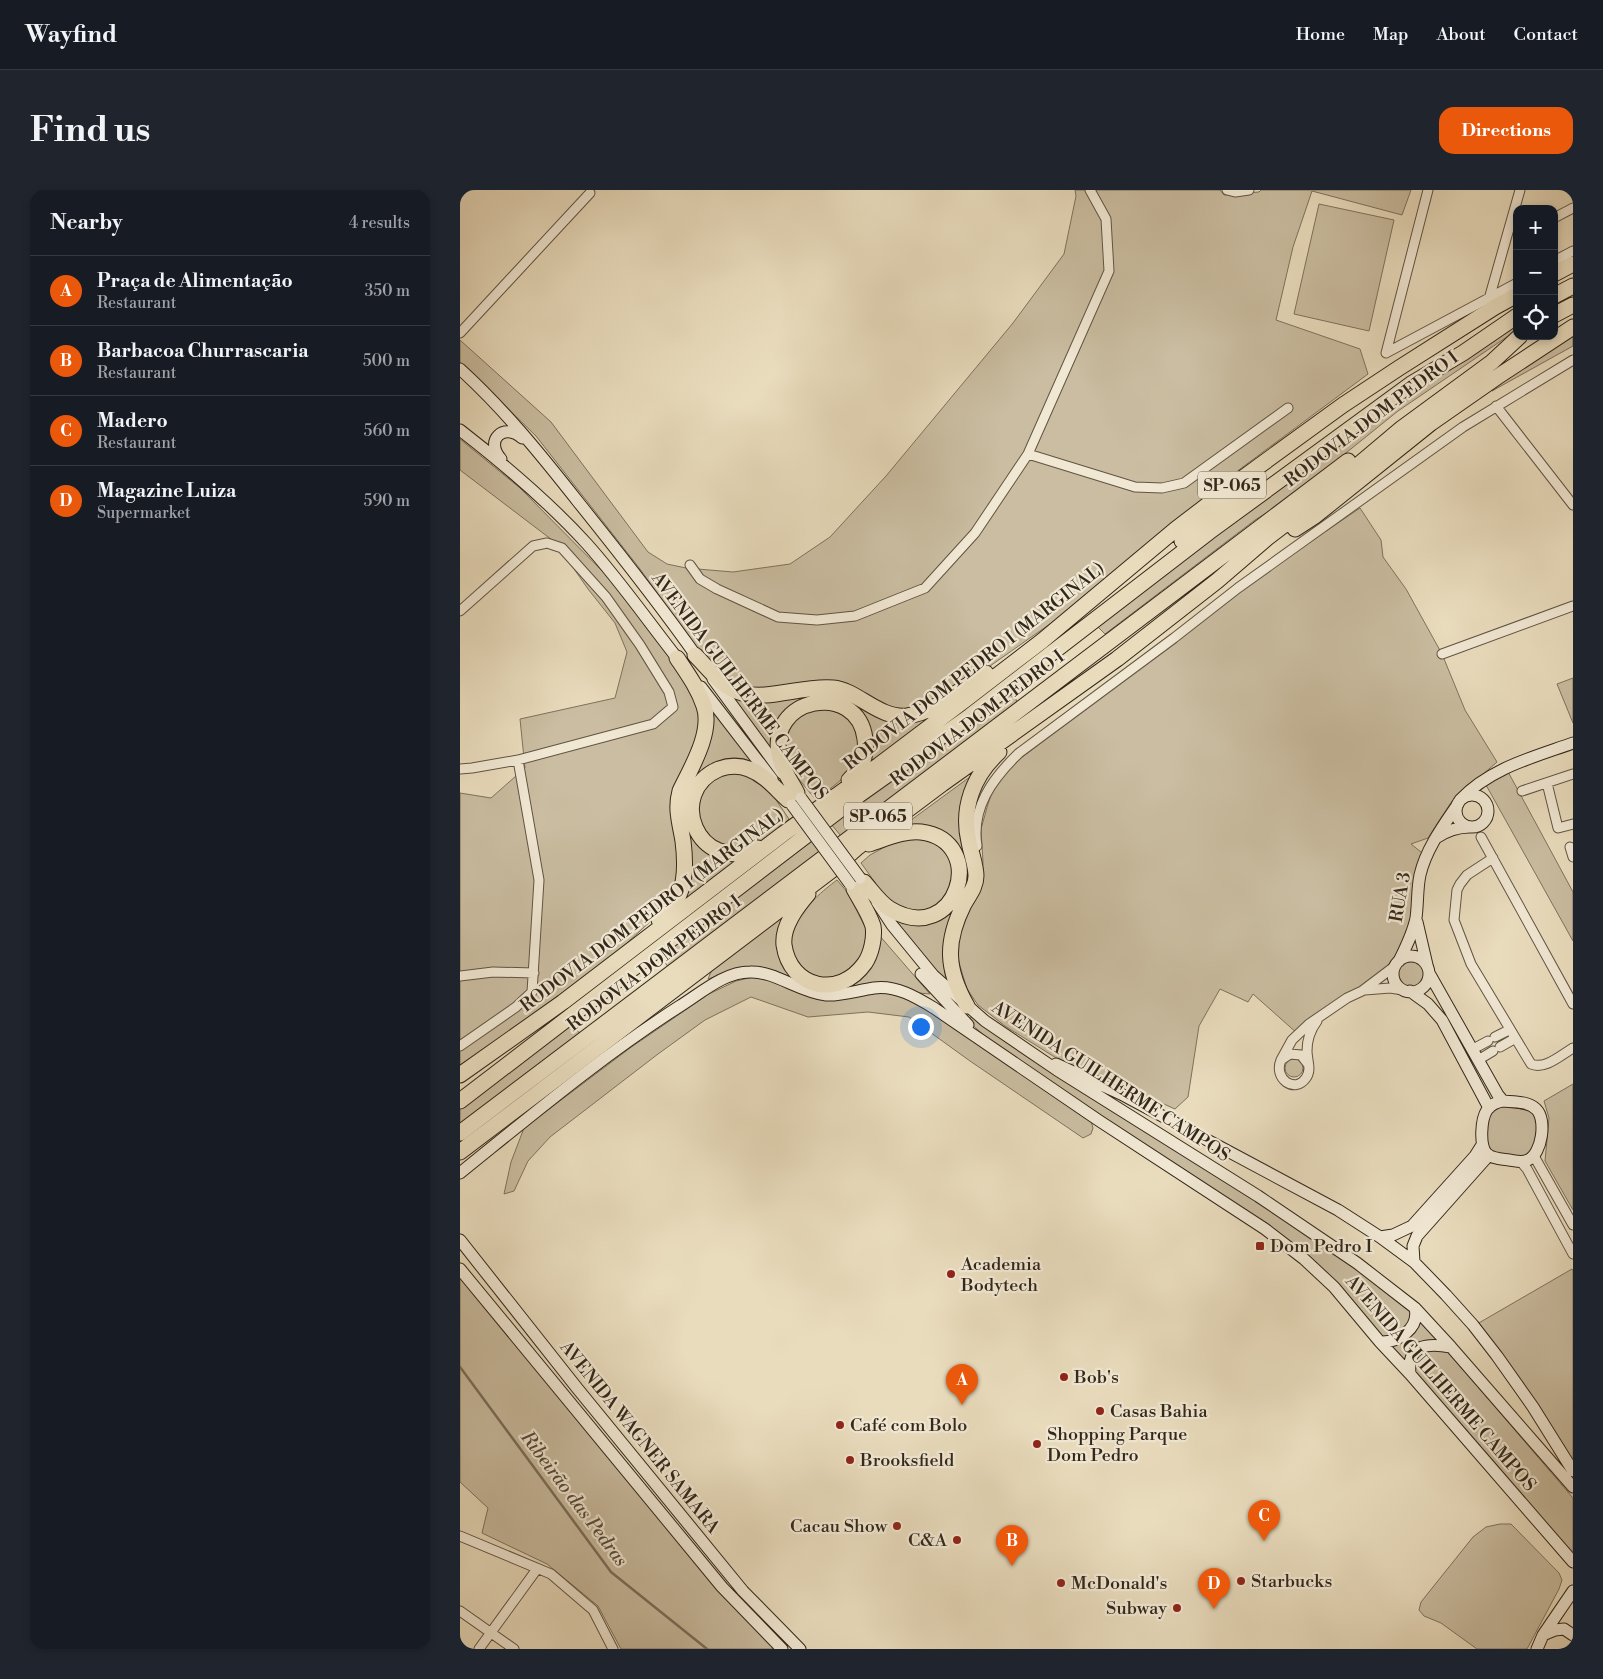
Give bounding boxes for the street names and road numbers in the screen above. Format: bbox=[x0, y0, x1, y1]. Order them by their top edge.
street label: RODOVIA DOM PEDRO I bbox=[1280, 346, 1463, 492]
road number: SP-065 bbox=[1198, 472, 1266, 498]
street label: RODOVIA DOM PEDRO I (MARGINAL) bbox=[839, 557, 1109, 775]
street label: AVENIDA GUILHERME CAMPOS bbox=[646, 567, 833, 805]
street label: RODOVIA DOM PEDRO I bbox=[886, 646, 1068, 790]
road number: SP-065 bbox=[844, 802, 912, 830]
street label: RODOVIA DOM PEDRO I (MARGINAL) bbox=[516, 803, 788, 1017]
street label: RUA 3 bbox=[1385, 870, 1416, 924]
street label: RODOVIA DOM PEDRO I bbox=[563, 891, 745, 1035]
street label: AVENIDA GUILHERME CAMPOS bbox=[986, 995, 1234, 1167]
street label: AVENIDA GUILHERME CAMPOS bbox=[1340, 1270, 1541, 1496]
street label: AVENIDA WAGNER SAMARA bbox=[554, 1335, 725, 1539]

